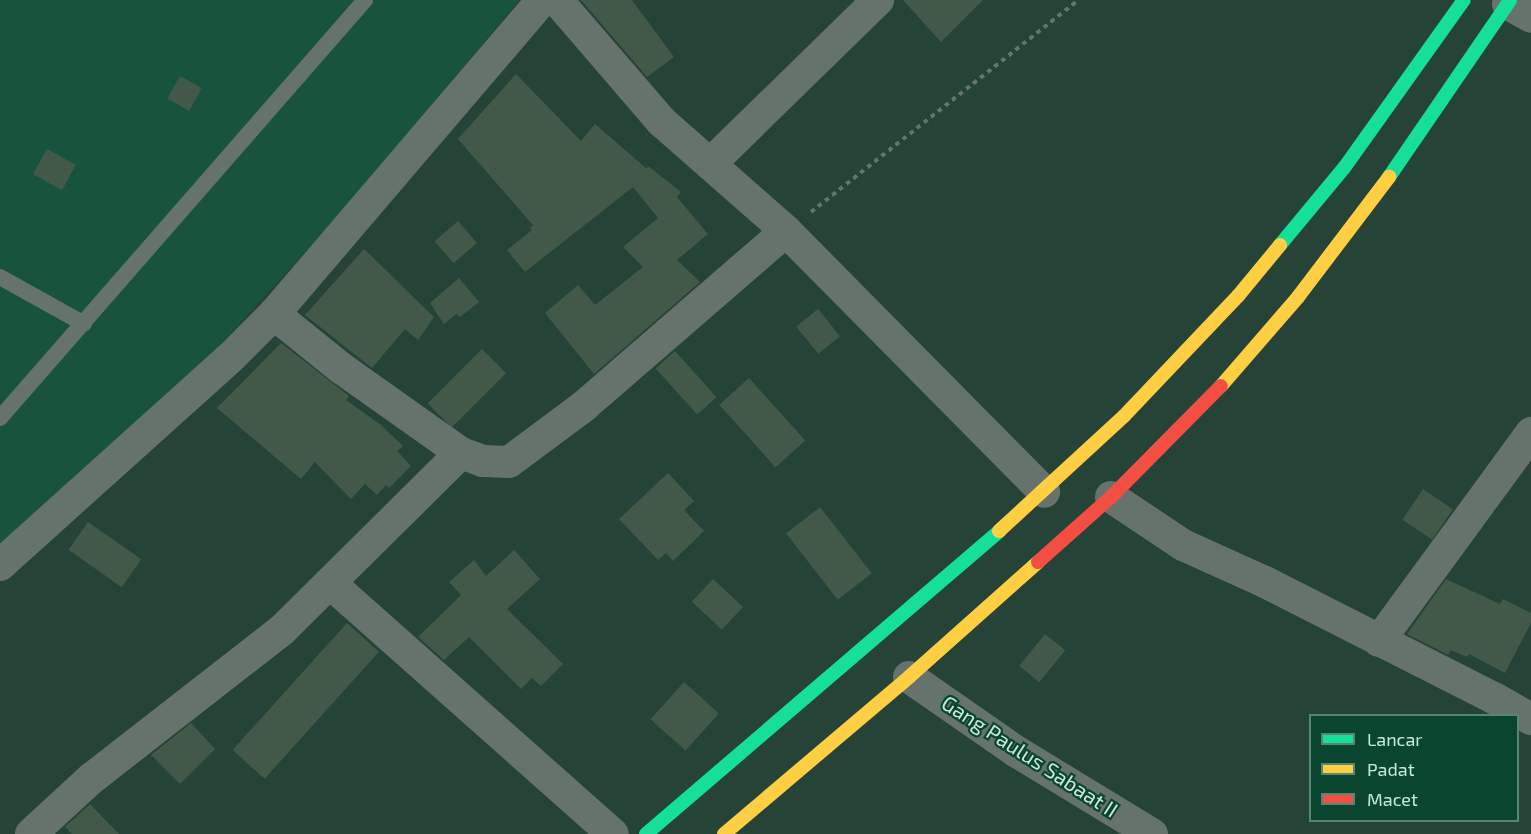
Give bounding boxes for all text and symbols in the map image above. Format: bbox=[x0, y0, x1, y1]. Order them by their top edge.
street label: Gang Paulus Sabaat II bbox=[937, 690, 1123, 822]
legend bbox=[1309, 714, 1519, 822]
text: Lancar bbox=[1367, 728, 1423, 750]
text: Padat bbox=[1367, 758, 1414, 780]
text: Macet bbox=[1367, 788, 1418, 810]

